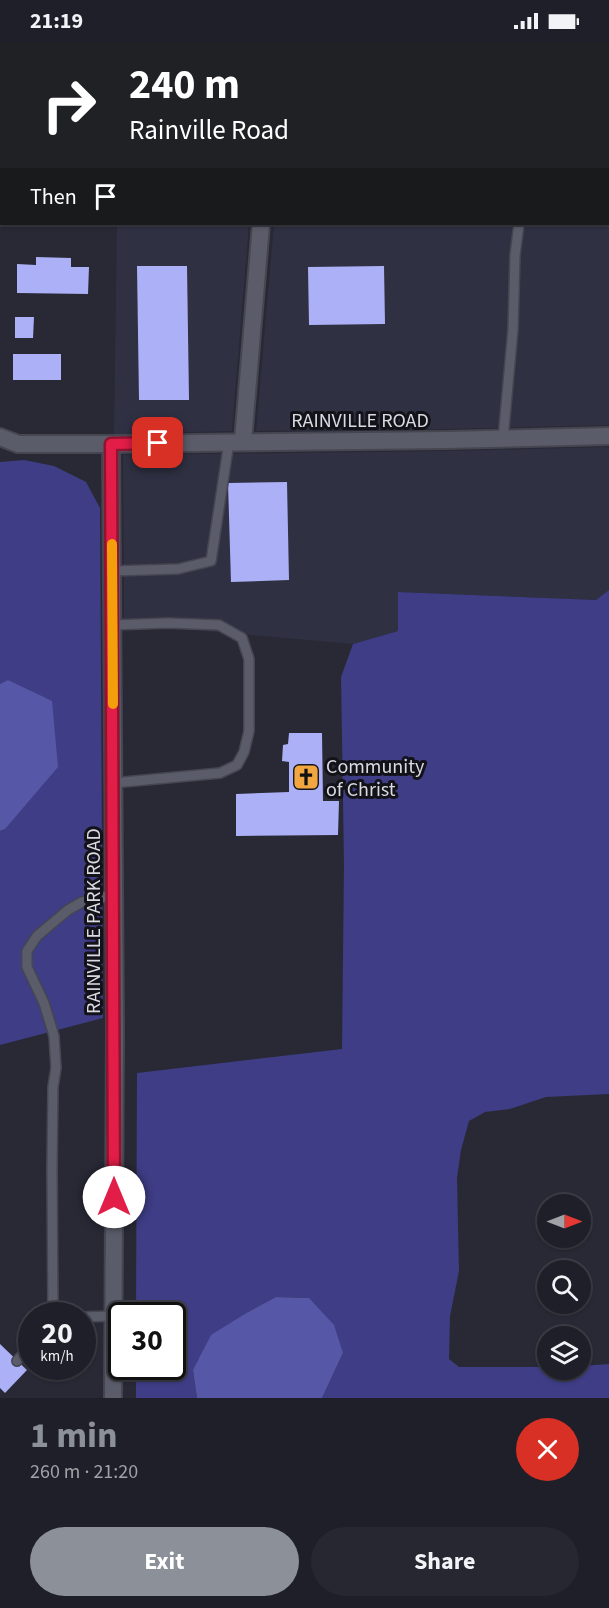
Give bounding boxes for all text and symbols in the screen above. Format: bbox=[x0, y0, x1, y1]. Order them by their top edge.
text: 21:19 bbox=[30, 5, 83, 37]
text: 240 m bbox=[129, 55, 240, 115]
icon: right bbox=[30, 66, 108, 144]
text: Rainville Road bbox=[129, 111, 289, 150]
icon: arrive bbox=[89, 180, 122, 213]
text: Then bbox=[30, 181, 77, 213]
street label: RAINVILLE ROAD bbox=[291, 407, 429, 435]
pin bbox=[132, 417, 183, 468]
icon: arrive bbox=[141, 426, 174, 459]
place label: Community of Christ bbox=[326, 753, 425, 804]
church icon: Community of Christ bbox=[291, 762, 321, 792]
street label: RAINVILLE PARK ROAD bbox=[80, 828, 108, 1014]
position arrow bbox=[82, 1165, 146, 1229]
north arrow bbox=[537, 1194, 591, 1248]
map controls bbox=[537, 1194, 591, 1380]
button: search bbox=[537, 1260, 591, 1314]
speed limit sign: 30 bbox=[108, 1302, 186, 1380]
text: 20 bbox=[41, 1312, 73, 1355]
button: layers bbox=[537, 1326, 591, 1380]
text: km/h bbox=[40, 1346, 74, 1367]
text: 1 min bbox=[30, 1410, 118, 1461]
button: close bbox=[516, 1418, 579, 1481]
text: 260 m · 21:20 bbox=[30, 1458, 138, 1486]
button: Exit bbox=[30, 1527, 299, 1596]
button: Share bbox=[311, 1527, 579, 1596]

